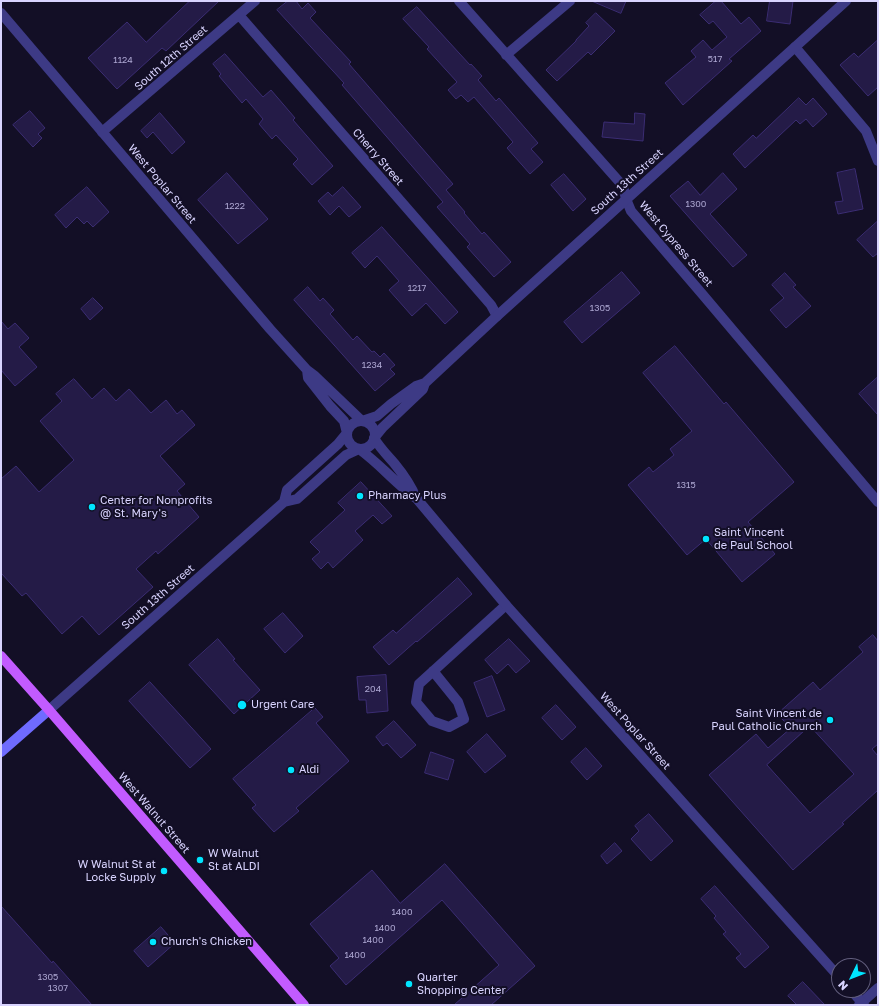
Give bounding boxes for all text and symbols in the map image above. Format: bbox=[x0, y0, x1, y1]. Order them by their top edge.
street label: South 12th Street bbox=[132, 23, 210, 93]
house number: 517 bbox=[708, 54, 722, 64]
house number: 1124 bbox=[113, 55, 133, 65]
street label: Cherry Street bbox=[350, 126, 406, 188]
street label: West Poplar Street bbox=[125, 142, 199, 226]
street label: South 13th Street bbox=[588, 146, 666, 218]
street label: West Cypress Street bbox=[636, 199, 716, 289]
house number: 1300 bbox=[686, 199, 706, 209]
house number: 1222 bbox=[225, 201, 245, 211]
house number: 1217 bbox=[408, 283, 426, 293]
house number: 1305 bbox=[590, 303, 610, 313]
house number: 1234 bbox=[362, 360, 382, 370]
house number: 1315 bbox=[676, 480, 696, 490]
place label: Pharmacy Plus bbox=[368, 489, 446, 503]
marker: Pharmacy Plus bbox=[355, 491, 365, 501]
place label: Center for Nonprofits @ St. Mary's bbox=[100, 494, 212, 520]
marker: Center for Nonprofits @ St. Mary's bbox=[87, 502, 97, 512]
place label: Saint Vincent de Paul School bbox=[714, 526, 793, 552]
marker: Saint Vincent de Paul School bbox=[701, 534, 711, 544]
street label: South 13th Street bbox=[119, 562, 197, 632]
house number: 204 bbox=[365, 684, 381, 694]
street label: West Poplar Street bbox=[597, 690, 673, 772]
place label: Urgent Care bbox=[251, 698, 314, 712]
marker: Urgent Care bbox=[236, 699, 248, 711]
place label: Saint Vincent de Paul Catholic Church bbox=[711, 707, 822, 733]
marker: Saint Vincent de Paul Catholic Church bbox=[825, 715, 835, 725]
place label: Aldi bbox=[299, 763, 319, 777]
marker: Aldi bbox=[286, 765, 296, 775]
street label: West Walnut Street bbox=[115, 770, 193, 856]
place label: W Walnut St at ALDI bbox=[208, 847, 260, 873]
marker: W Walnut St at ALDI bbox=[195, 855, 205, 865]
place label: W Walnut St at Locke Supply bbox=[78, 858, 156, 884]
marker: W Walnut St at Locke Supply bbox=[159, 866, 169, 876]
house number: 1400 bbox=[391, 907, 413, 917]
house number: 1400 bbox=[374, 923, 396, 933]
place label: Church's Chicken bbox=[161, 935, 252, 949]
house number: 1400 bbox=[362, 935, 384, 945]
marker: Church's Chicken bbox=[148, 937, 158, 947]
house number: 1400 bbox=[344, 950, 366, 960]
north arrow bbox=[831, 958, 871, 998]
place label: Quarter Shopping Center bbox=[417, 971, 506, 997]
house number: 1305 bbox=[38, 972, 58, 982]
text: N bbox=[835, 978, 850, 993]
marker: Quarter Shopping Center bbox=[404, 979, 414, 989]
house number: 1307 bbox=[48, 983, 68, 993]

